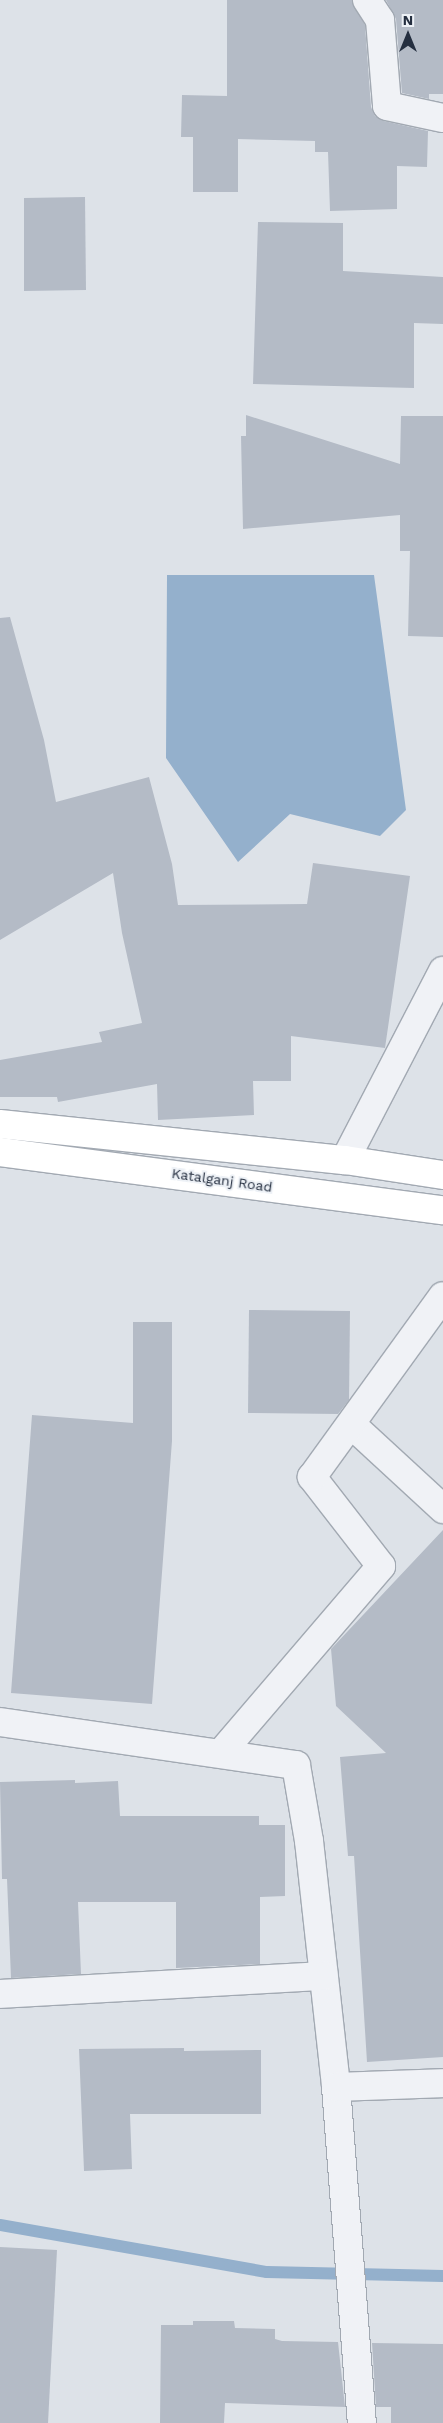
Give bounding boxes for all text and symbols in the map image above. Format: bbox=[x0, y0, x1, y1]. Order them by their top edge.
north arrow bbox=[383, 10, 433, 60]
text: N bbox=[403, 12, 413, 28]
street label: Katalganj Road bbox=[171, 1165, 273, 1195]

